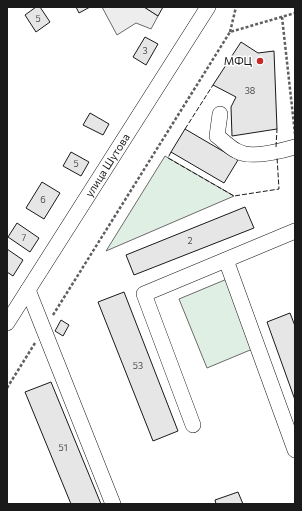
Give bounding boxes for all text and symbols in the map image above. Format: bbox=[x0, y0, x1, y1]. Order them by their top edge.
house number: 5 bbox=[35, 13, 41, 24]
house number: 3 bbox=[142, 45, 148, 56]
place label: МФЦ bbox=[224, 54, 253, 67]
marker: МФЦ bbox=[255, 56, 265, 66]
house number: 38 bbox=[245, 85, 255, 96]
street label: улица Шутова bbox=[82, 131, 132, 199]
house number: 5 bbox=[73, 158, 79, 169]
house number: 6 bbox=[40, 194, 46, 205]
house number: 7 bbox=[22, 232, 27, 243]
house number: 2 bbox=[188, 235, 193, 246]
house number: 53 bbox=[133, 360, 143, 371]
house number: 51 bbox=[58, 442, 68, 453]

